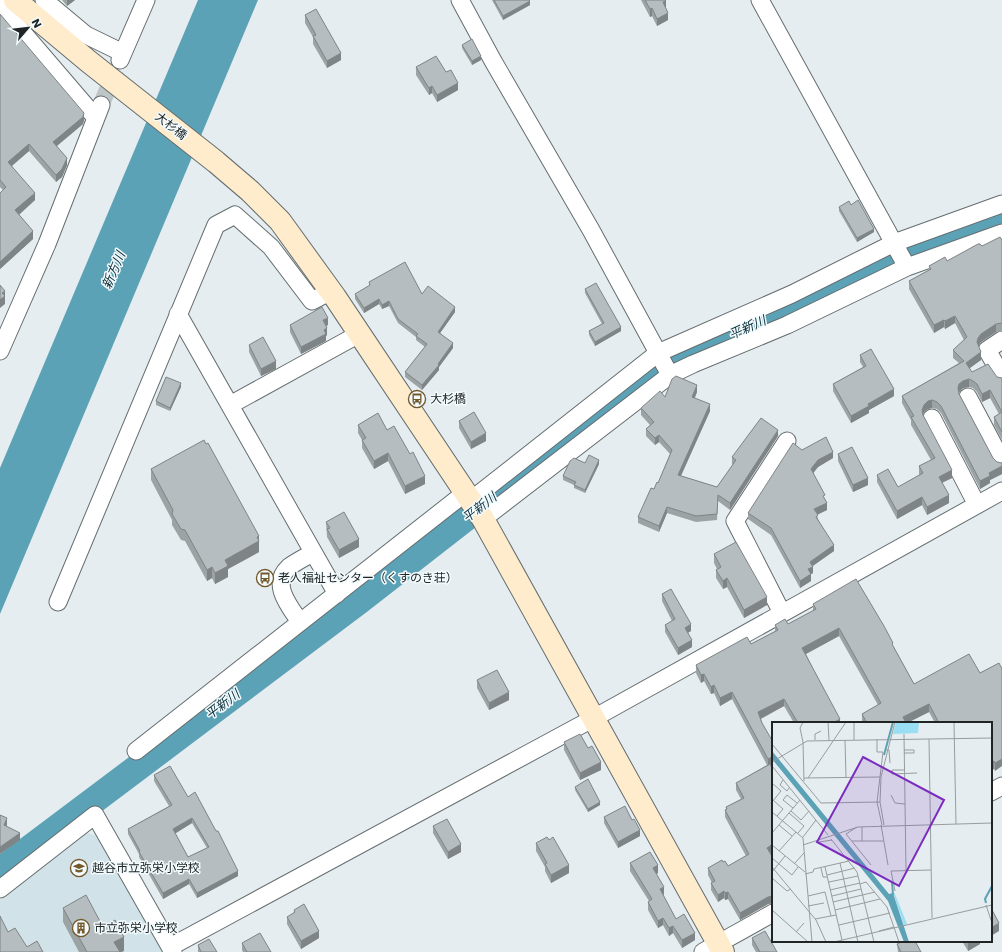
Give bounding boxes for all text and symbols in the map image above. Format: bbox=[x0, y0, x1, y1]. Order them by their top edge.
north arrow bbox=[8, 8, 48, 48]
text: N bbox=[28, 16, 46, 31]
street label: 大杉橋 bbox=[152, 108, 191, 143]
water label: 新方川 bbox=[97, 247, 131, 292]
water label: 平新川 bbox=[726, 310, 771, 344]
bus stop icon: 大杉橋 bbox=[407, 389, 427, 409]
place label: 大杉橋 bbox=[430, 390, 466, 407]
water label: 平新川 bbox=[458, 487, 502, 527]
bus stop icon: 老人福祉センター（くすのき荘） bbox=[255, 568, 275, 588]
place label: 老人福祉センター（くすのき荘） bbox=[278, 569, 458, 586]
water label: 平新川 bbox=[201, 684, 245, 724]
inset map bbox=[772, 722, 992, 942]
school or university icon: 越谷市立弥栄小学校 bbox=[69, 858, 89, 878]
place label: 越谷市立弥栄小学校 bbox=[92, 859, 200, 876]
building icon: 市立弥栄小学校 bbox=[71, 918, 91, 938]
place label: 市立弥栄小学校 bbox=[94, 919, 178, 936]

